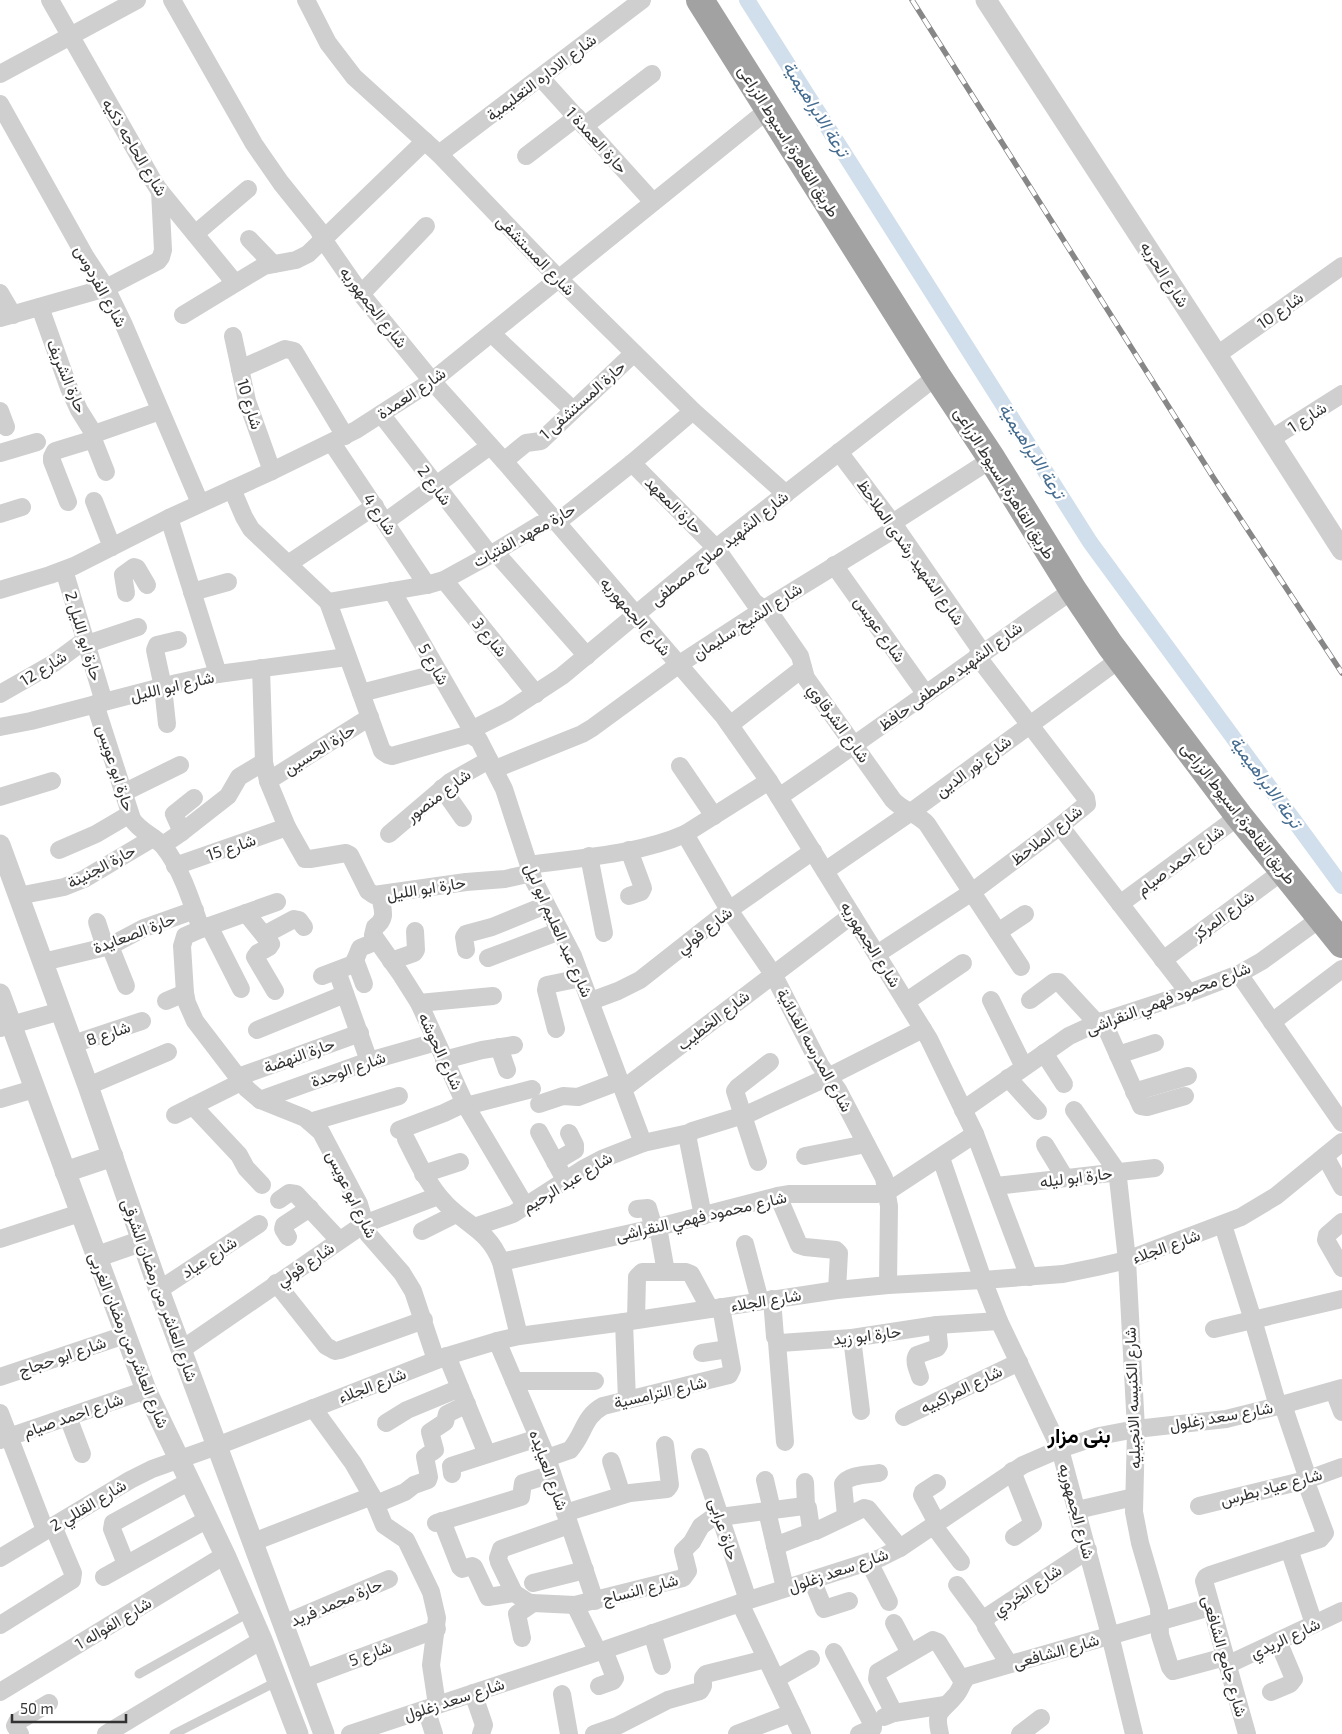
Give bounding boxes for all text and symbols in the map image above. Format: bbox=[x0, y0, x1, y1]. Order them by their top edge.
street label: شارع الاداره التعليمية bbox=[482, 29, 601, 126]
water label: ترعة الابراهيمية bbox=[778, 57, 856, 163]
street label: طريق القاهرة, اسيوط الزراعى bbox=[733, 61, 844, 221]
street label: شارع الحاجه ذكيه bbox=[96, 95, 172, 201]
street label: حارة العمدة 1 bbox=[561, 103, 632, 178]
street label: شارع المستشفى bbox=[491, 211, 579, 301]
street label: شارع الحريه bbox=[1135, 237, 1194, 312]
street label: شارع الفردوس bbox=[69, 242, 132, 331]
street label: شارع الجمهوريه bbox=[334, 262, 412, 353]
street label: شارع 10 bbox=[1253, 287, 1308, 335]
street label: حارة الشريف bbox=[42, 336, 92, 416]
street label: حارة المستشفى 1 bbox=[535, 356, 630, 445]
street label: شارع العمدة bbox=[373, 363, 450, 425]
street label: شارع 10 bbox=[231, 376, 267, 432]
street label: شارع 1 bbox=[1284, 397, 1331, 439]
water label: ترعة الابراهيمية bbox=[994, 399, 1072, 505]
street label: طريق القاهرة, اسيوط الزراعى bbox=[949, 403, 1060, 563]
street label: شارع 2 bbox=[412, 461, 456, 510]
street label: حارة المعهد bbox=[640, 472, 707, 539]
street label: شارع الشهيد رشدى الملاحظ bbox=[851, 475, 969, 630]
street label: شارع الشهيد صلاح مصطفى bbox=[646, 486, 793, 611]
street label: شارع 4 bbox=[357, 490, 401, 540]
street label: حارة معهد الفتيات bbox=[469, 499, 579, 572]
street label: شارع الجمهوريه bbox=[595, 572, 676, 661]
street label: شارع الشيخ سليمان bbox=[688, 578, 807, 666]
street label: حارة ابو الليل 2 bbox=[60, 589, 107, 684]
street label: شارع عويس bbox=[848, 592, 910, 667]
street label: شارع 3 bbox=[467, 613, 512, 662]
street label: شارع الشهيد مصطفى حافظ bbox=[874, 617, 1027, 737]
street label: شارع 5 bbox=[413, 640, 454, 689]
street label: شارع 12 bbox=[16, 646, 71, 692]
street label: شارع ابو الليل bbox=[128, 667, 216, 707]
street label: شارع الشرقاوي bbox=[800, 680, 874, 769]
street label: حارة الحسين bbox=[279, 719, 359, 780]
street label: حارة ابو عويس bbox=[92, 722, 139, 814]
street label: شارع نور الدين bbox=[931, 731, 1016, 803]
water label: ترعة الابراهيمية bbox=[1225, 731, 1309, 834]
street label: طريق القاهرة, اسيوط الزراعى bbox=[1176, 738, 1301, 889]
street label: شارع منصور bbox=[401, 764, 476, 828]
street label: شارع الملاحظ bbox=[1006, 801, 1087, 871]
street label: شارع احمد صيام bbox=[1132, 821, 1229, 901]
street label: شارع 15 bbox=[204, 829, 259, 867]
street label: حارة الجنينة bbox=[64, 840, 139, 893]
street label: شارع عبد العليم ابو ليل bbox=[519, 860, 598, 1001]
street label: حارة ابو الليل bbox=[385, 872, 467, 905]
street label: شارع المركز bbox=[1188, 886, 1259, 946]
street label: شارع الجمهوريه bbox=[835, 897, 905, 992]
street label: شارع فولي bbox=[672, 902, 738, 961]
street label: حارة الصعايدة bbox=[90, 908, 179, 959]
street label: شارع محمود فهمي النقراشى bbox=[1083, 957, 1255, 1042]
street label: شارع المدرسه الفدائية bbox=[771, 985, 857, 1116]
street label: شارع الخطيب bbox=[673, 986, 754, 1056]
street label: شارع الحوشه bbox=[413, 1009, 468, 1094]
street label: شارع 8 bbox=[83, 1016, 133, 1052]
street label: حارة النهضة bbox=[261, 1033, 338, 1078]
street label: شارع الوحدة bbox=[308, 1047, 389, 1093]
street label: شارع ابو عويس bbox=[320, 1147, 382, 1242]
street label: شارع عبد الرحيم bbox=[518, 1147, 617, 1218]
street label: حارة ابو ليله bbox=[1039, 1163, 1114, 1192]
street label: شارع محمود فهمي النقراشى bbox=[614, 1187, 789, 1249]
street label: شارع العاشر من رمضان الشرقى bbox=[116, 1196, 202, 1385]
street label: شارع الجلاء bbox=[1129, 1224, 1204, 1269]
street label: شارع عياد bbox=[178, 1232, 241, 1284]
street label: شارع فولي bbox=[272, 1237, 340, 1294]
street label: شارع العاشر من رمضان الغربى bbox=[83, 1249, 174, 1432]
street label: شارع الجلاء bbox=[729, 1285, 803, 1317]
street label: حارة ابو زيد bbox=[832, 1321, 902, 1350]
street label: شارع الكنيسه الانجيليه bbox=[1120, 1327, 1146, 1469]
street label: شارع ابو حجاج bbox=[16, 1332, 109, 1382]
street label: شارع المراكبيه bbox=[917, 1361, 1006, 1419]
street label: شارع الجلاء bbox=[335, 1363, 409, 1409]
street label: شارع الترامسية bbox=[612, 1372, 709, 1414]
street label: شارع احمد صيام bbox=[20, 1389, 126, 1443]
street label: شارع سعد زغلول bbox=[1168, 1397, 1275, 1437]
district label: بنى مزار bbox=[1046, 1422, 1111, 1449]
street label: شارع العيايده bbox=[523, 1427, 573, 1514]
street label: شارع الجمهوريه bbox=[1053, 1461, 1099, 1561]
street label: شارع عياد بطرس bbox=[1218, 1464, 1325, 1512]
street label: شارع القللي 2 bbox=[46, 1474, 132, 1539]
street label: حارة عرابى bbox=[704, 1496, 743, 1563]
street label: شارع سعد زغلول bbox=[785, 1544, 891, 1598]
street label: شارع الخردي bbox=[989, 1560, 1068, 1624]
street label: شارع النساج bbox=[600, 1569, 681, 1611]
street label: حارة محمد فريد bbox=[287, 1574, 386, 1631]
street label: شارع الفواله 1 bbox=[71, 1592, 156, 1655]
street label: شارع جامع الشافعى bbox=[1196, 1593, 1252, 1719]
street label: شارع الريدي bbox=[1247, 1613, 1325, 1667]
street label: شارع الشافعى bbox=[1011, 1629, 1102, 1675]
street label: شارع 5 bbox=[346, 1636, 395, 1672]
street label: شارع سعد زغلول bbox=[401, 1673, 507, 1727]
scale bar bbox=[12, 1692, 126, 1724]
text: 50 m bbox=[20, 1699, 54, 1717]

